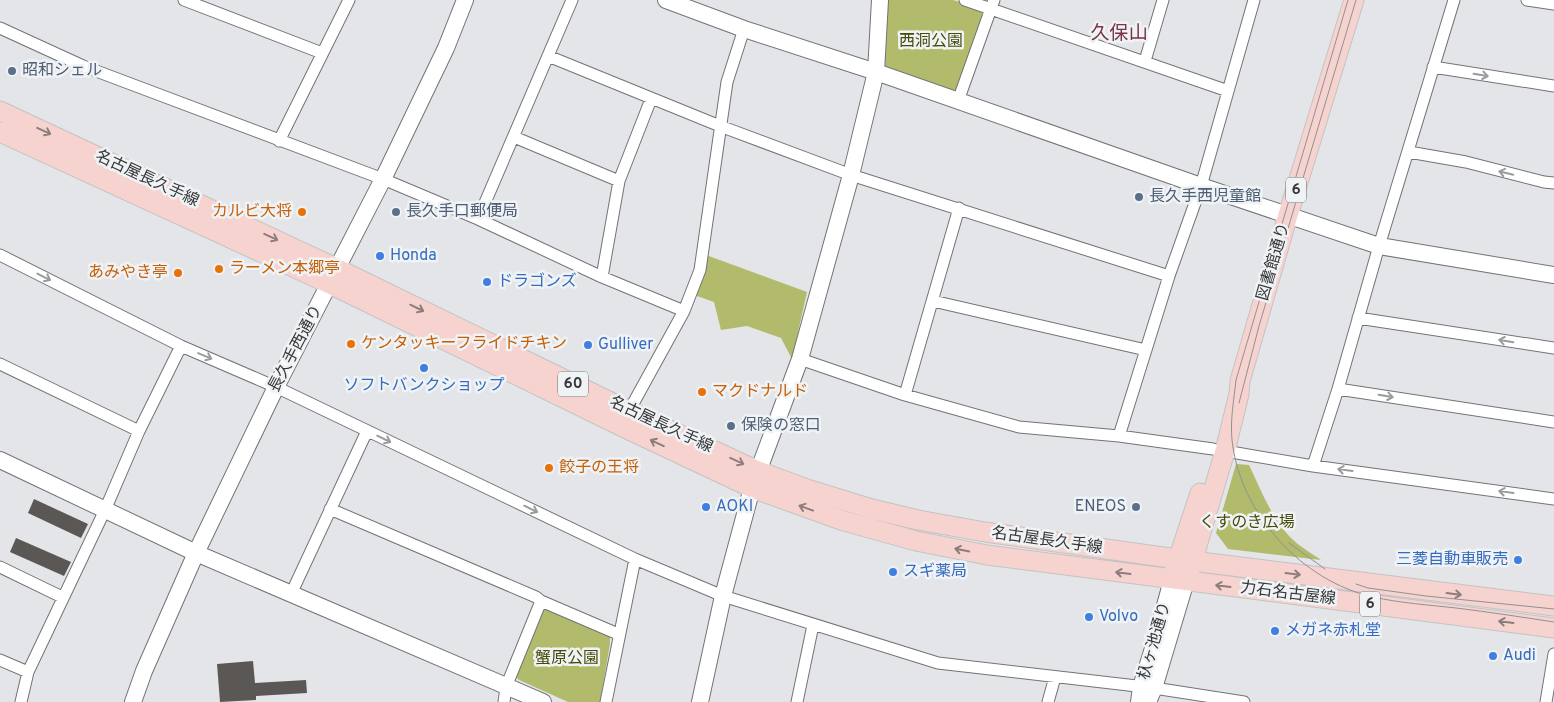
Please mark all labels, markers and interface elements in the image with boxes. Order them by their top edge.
district label: 久保山 [1090,22,1148,46]
park label: 西洞公園 [899,32,963,52]
place label: 昭和シェル [22,61,102,81]
marker: 昭和シェル [6,65,18,77]
one-way arrow [1473,70,1489,80]
one-way arrow [36,127,51,137]
street label: 名古屋長久手線 [92,146,202,212]
one-way arrow [1499,167,1515,177]
road number: 6 [1286,178,1306,202]
place label: 長久手西児童館 [1149,187,1261,207]
marker: 長久手西児童館 [1133,191,1145,203]
place label: カルビ大将 [212,202,292,222]
place label: 長久手口郵便局 [406,202,518,222]
marker: カルビ大将 [296,206,308,218]
marker: 長久手口郵便局 [390,206,402,218]
street label: 図書館通り [1253,221,1295,303]
one-way arrow [263,233,278,243]
place label: Honda [390,246,437,266]
marker: Honda [374,250,386,262]
place label: ラーメン本郷亭 [229,259,340,279]
place label: あみやき亭 [88,263,168,283]
marker: ラーメン本郷亭 [213,263,225,275]
marker: あみやき亭 [172,267,184,279]
one-way arrow [36,272,51,282]
place label: ドラゴンズ [497,272,577,292]
marker: ドラゴンズ [481,276,493,288]
street label: 長久手西通り [265,302,327,396]
one-way arrow [409,303,424,313]
place label: ケンタッキーフライドチキン [361,334,567,354]
place label: Gulliver [598,335,654,355]
one-way arrow [1498,336,1514,346]
marker: ケンタッキーフライドチキン [345,338,357,350]
marker: Gulliver [582,339,594,351]
one-way arrow [197,351,212,361]
marker: ソフトバンクショップ [418,362,430,374]
road number: 60 [558,372,588,396]
place label: ソフトバンクショップ [344,376,504,396]
place label: マクドナルド [712,382,808,402]
marker: マクドナルド [696,386,708,398]
street label: 名古屋長久手線 [606,392,716,458]
one-way arrow [1378,392,1394,402]
place label: 保険の窓口 [741,416,821,436]
marker: 保険の窓口 [725,420,737,432]
one-way arrow [377,434,392,444]
one-way arrow [650,438,665,447]
one-way arrow [729,457,744,467]
place label: 餃子の王将 [559,458,639,478]
marker: 餃子の王将 [543,462,555,474]
one-way arrow [1337,465,1353,475]
one-way arrow [1498,487,1514,497]
place label: AOKI [716,497,753,517]
place label: ENEOS [1075,497,1126,517]
marker: AOKI [700,501,712,513]
marker: ENEOS [1130,501,1142,513]
one-way arrow [799,503,814,512]
one-way arrow [523,505,538,515]
park label: くすのき広場 [1199,513,1295,533]
street label: 名古屋長久手線 [990,523,1104,559]
one-way arrow [955,545,971,555]
place label: 三菱自動車販売 [1396,550,1508,570]
marker: 三菱自動車販売 [1512,554,1524,566]
place label: スギ薬局 [903,562,967,582]
marker: スギ薬局 [887,566,899,578]
one-way arrow [1116,568,1132,578]
one-way arrow [1284,569,1300,579]
street label: 力石名古屋線 [1239,578,1337,610]
one-way arrow [1215,581,1231,591]
one-way arrow [1446,589,1462,599]
road number: 6 [1360,592,1380,616]
street label: 杁ヶ池通り [1134,600,1176,682]
place label: Volvo [1099,607,1138,627]
marker: Volvo [1083,611,1095,623]
one-way arrow [1498,617,1514,627]
place label: メガネ赤札堂 [1285,621,1381,641]
marker: メガネ赤札堂 [1269,625,1281,637]
place label: Audi [1503,646,1536,666]
park label: 蟹原公園 [535,649,599,669]
marker: Audi [1487,650,1499,662]

